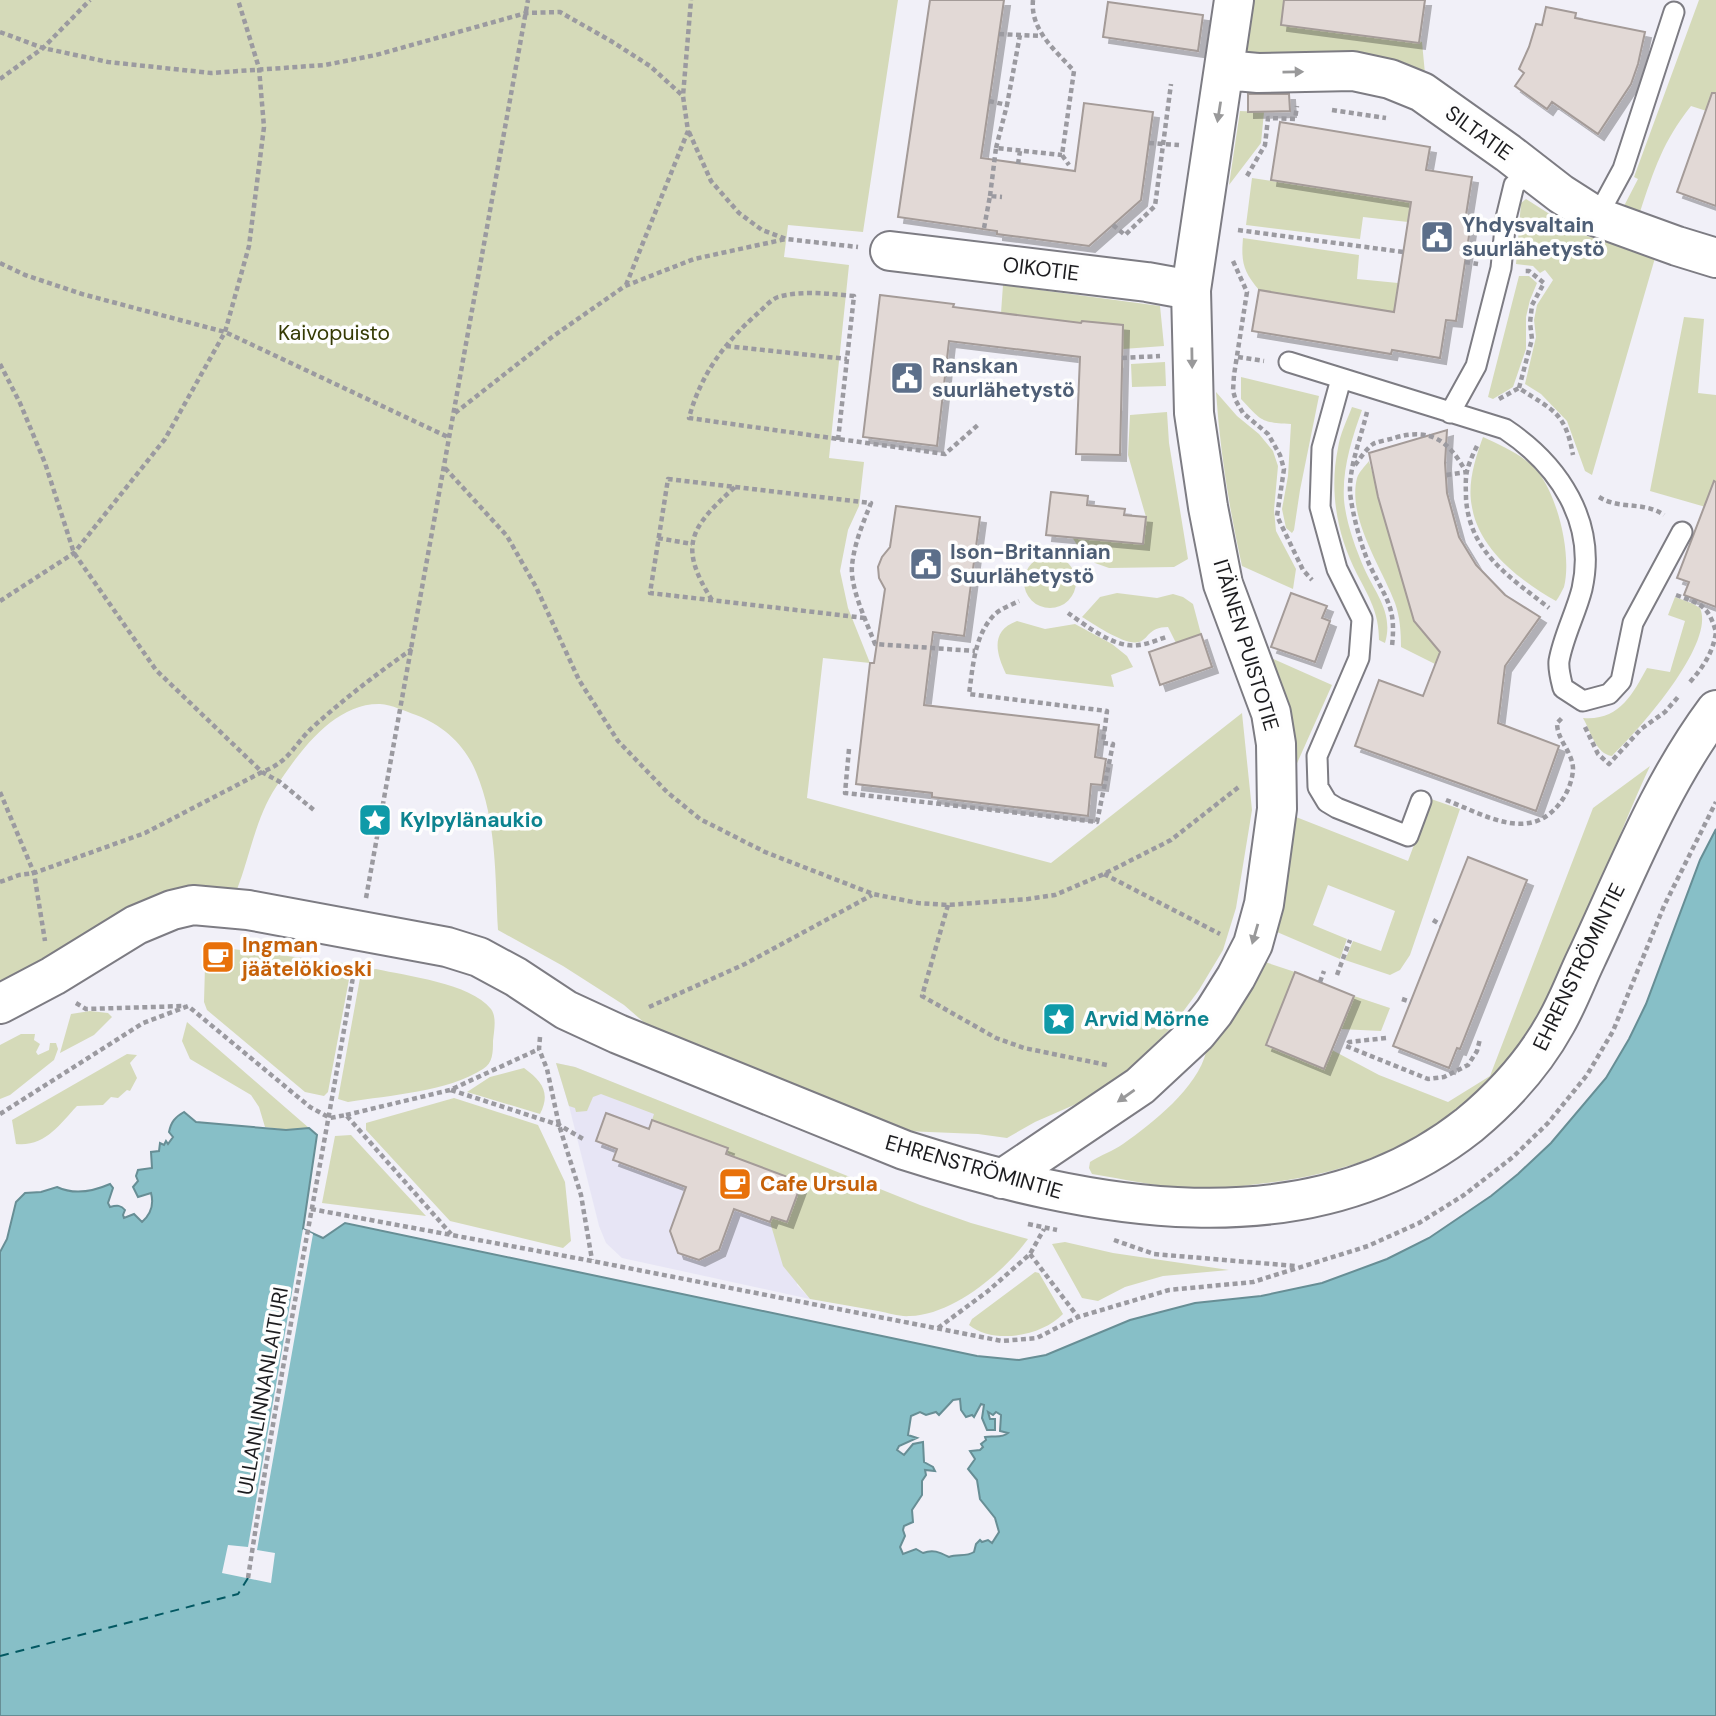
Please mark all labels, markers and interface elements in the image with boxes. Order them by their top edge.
one-way arrow [1283,66,1305,78]
street label: SILTATIE [1440,99,1518,167]
one-way arrow [1213,102,1224,124]
place label: Yhdysvaltain suurlähetystö [1462,211,1605,263]
public building icon: Yhdysvaltain suurlähetystö [1418,218,1456,256]
street label: OIKOTIE [1001,250,1081,288]
park label: Kaivopuisto [278,319,390,347]
one-way arrow [1187,347,1198,369]
place label: Ranskan suurlähetystö [932,352,1075,404]
public building icon: Ranskan suurlähetystö [888,359,926,397]
place label: Ison-Britannian Suurlähetystö [950,538,1111,590]
public building icon: Ison-Britannian Suurlähetystö [907,545,945,583]
street label: ITÄINEN PUISTOTIE [1207,556,1285,734]
place icon: Kylpylänaukio [356,801,394,839]
place label: Kylpylänaukio [400,806,543,834]
street label: EHRENSTRÖMINTIE [1526,879,1632,1055]
one-way arrow [1250,923,1260,944]
place label: Ingman jäätelökioski [241,931,372,983]
cafe icon: Ingman jäätelökioski [199,938,237,976]
place icon: Arvid Mörne [1040,1000,1078,1038]
place label: Arvid Mörne [1084,1005,1209,1033]
one-way arrow [1117,1089,1135,1103]
street label: EHRENSTRÖMINTIE [882,1128,1066,1206]
cafe icon: Cafe Ursula [716,1165,754,1203]
place label: Cafe Ursula [760,1170,878,1198]
street label: ULLANLINNANLAITURI [231,1285,295,1497]

